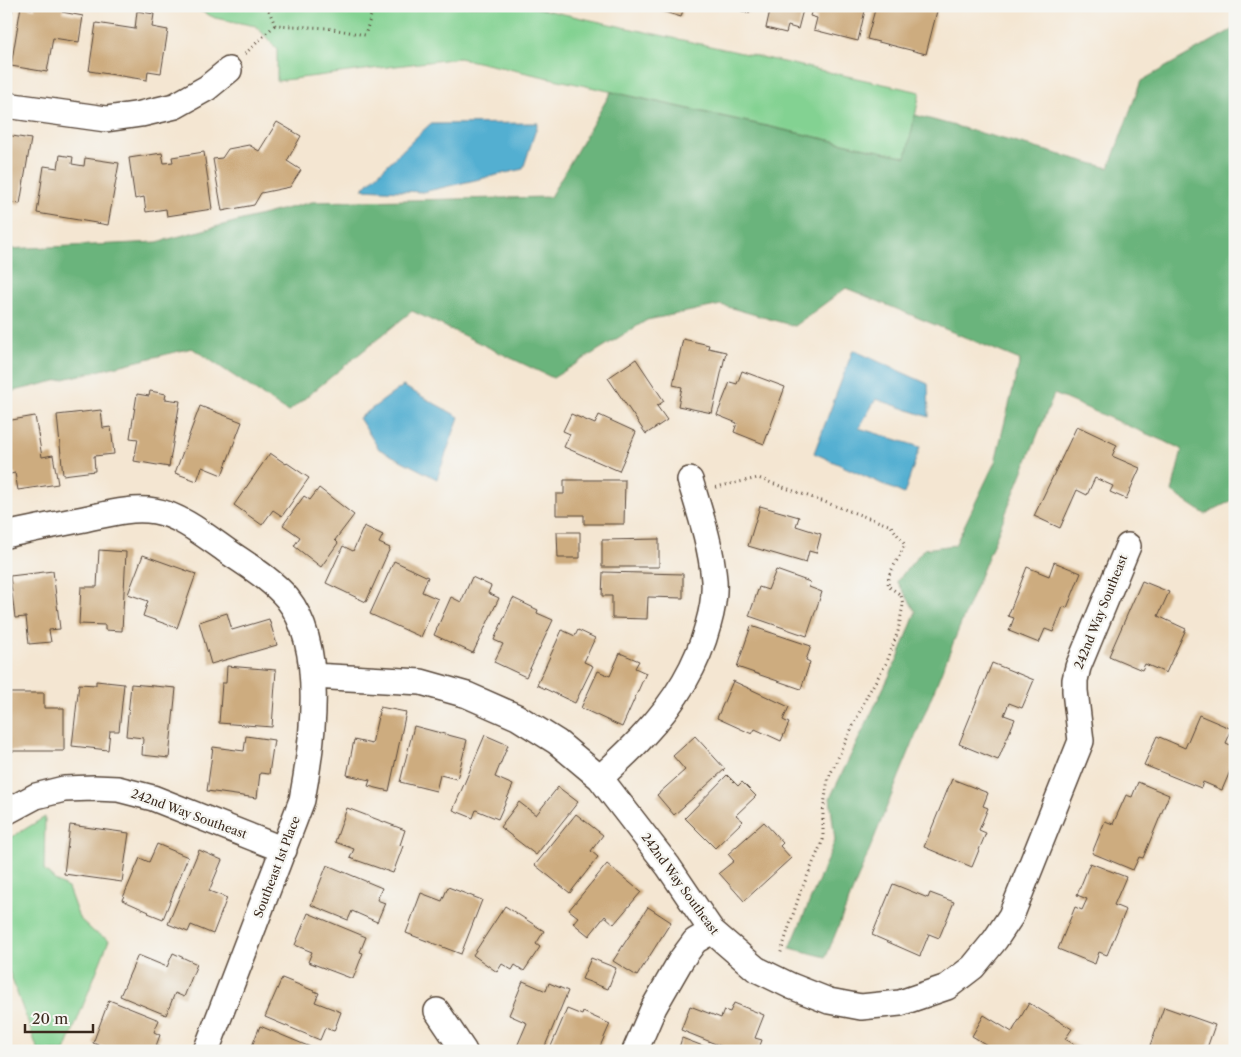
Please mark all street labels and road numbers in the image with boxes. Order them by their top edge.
street label: 242nd Way Southeast [1071,552,1131,671]
street label: 242nd Way Southeast [129,786,250,842]
street label: Southeast 1st Place [250,814,303,920]
street label: 242nd Way Southeast [638,830,723,938]

